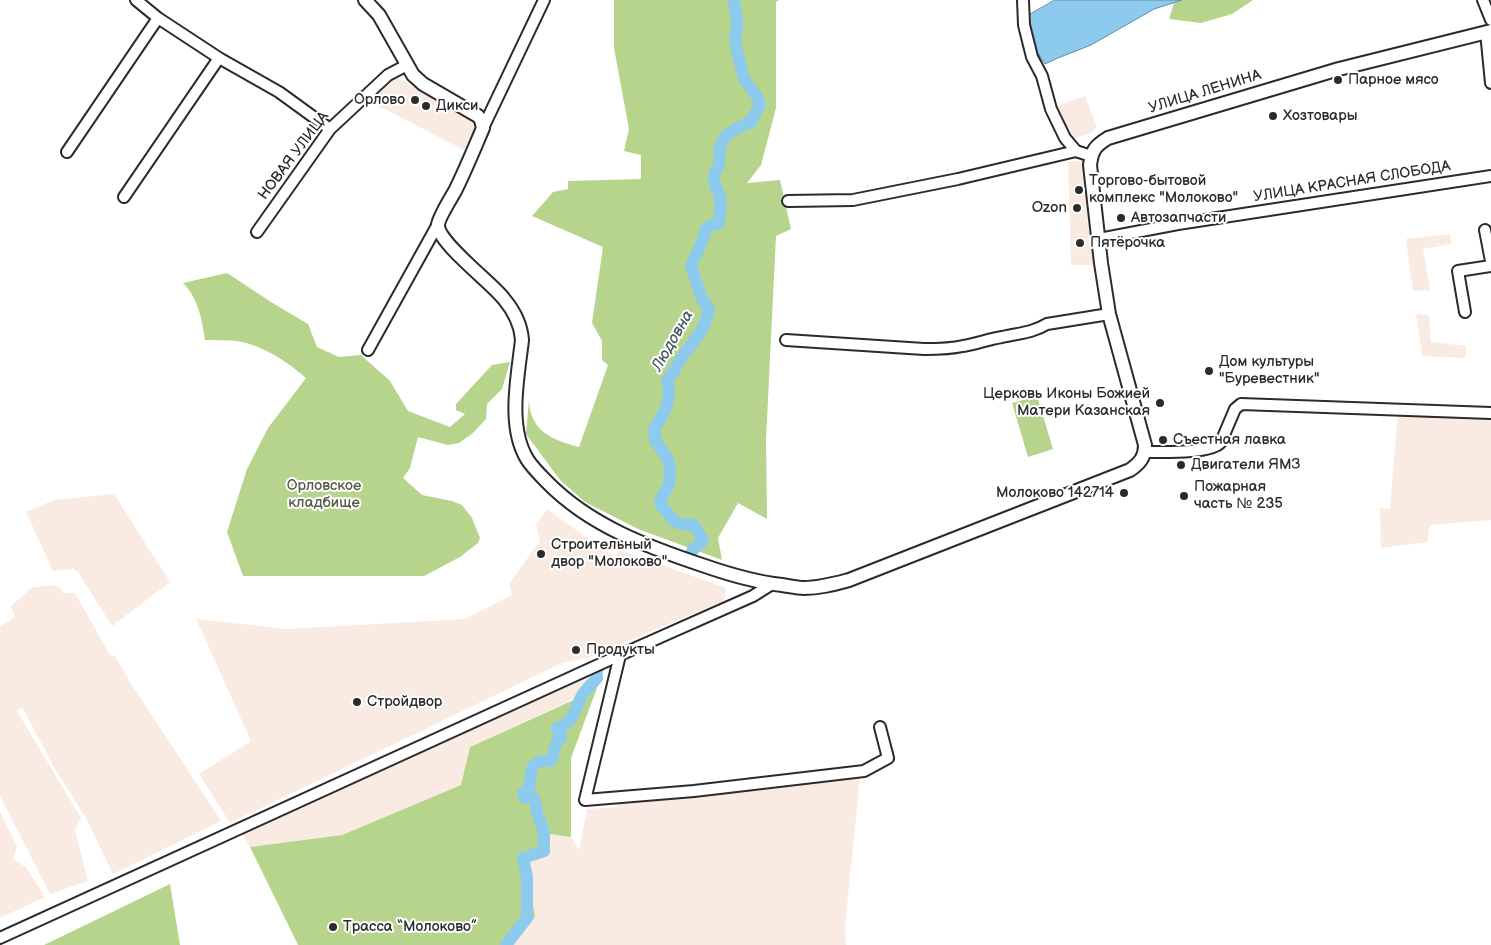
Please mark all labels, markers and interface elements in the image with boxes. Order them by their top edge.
street label: УЛИЦА ЛЕНИНА [1147,66,1263,118]
place label: Парное мясо [1348,71,1439,89]
marker: Парное мясо [1332,74,1344,86]
place label: Орлово [354,91,405,109]
marker: Орлово [409,94,421,106]
place label: Дикси [436,97,478,115]
marker: Дикси [420,100,432,112]
place label: Хозтовары [1283,107,1357,125]
street label: НОВАЯ УЛИЦА [255,108,333,204]
marker: Хозтовары [1267,110,1279,122]
street label: УЛИЦА КРАСНАЯ СЛОБОДА [1252,158,1452,206]
place label: Торгово-бытовой комплекс "Молоково" [1089,172,1238,207]
marker: Торгово-бытовой комплекс "Молоково" [1073,184,1085,196]
place label: Ozon [1032,199,1067,217]
marker: Ozon [1071,202,1083,214]
place label: Автозапчасти [1131,209,1226,227]
marker: Автозапчасти [1115,212,1127,224]
place label: Пятёрочка [1090,234,1165,252]
marker: Пятёрочка [1074,237,1086,249]
water label: Людовна [648,307,698,375]
place label: Дом культуры "Буревестник" [1219,353,1320,388]
marker: Дом культуры "Буревестник" [1203,365,1215,377]
place label: Церковь Иконы Божией Матери Казанская [983,385,1150,420]
marker: Церковь Иконы Божией Матери Казанская [1154,397,1166,409]
place label: Съестная лавка [1173,431,1286,449]
marker: Съестная лавка [1157,434,1169,446]
place label: Двигатели ЯМЗ [1191,456,1300,474]
marker: Двигатели ЯМЗ [1175,459,1187,471]
park label: Орловское кладбище [287,477,361,512]
place label: Пожарная часть № 235 [1194,478,1283,513]
place label: Молоково 142714 [996,484,1114,502]
marker: Молоково 142714 [1118,487,1130,499]
marker: Пожарная часть № 235 [1178,490,1190,502]
place label: Строительный двор "Молоково" [551,536,667,571]
marker: Строительный двор "Молоково" [535,548,547,560]
place label: Продукты [586,641,655,659]
marker: Продукты [570,644,582,656]
place label: Стройдвор [367,693,442,711]
marker: Стройдвор [351,696,363,708]
place label: Трасса “Молоково” [343,918,477,936]
marker: Трасса “Молоково” [327,921,339,933]

